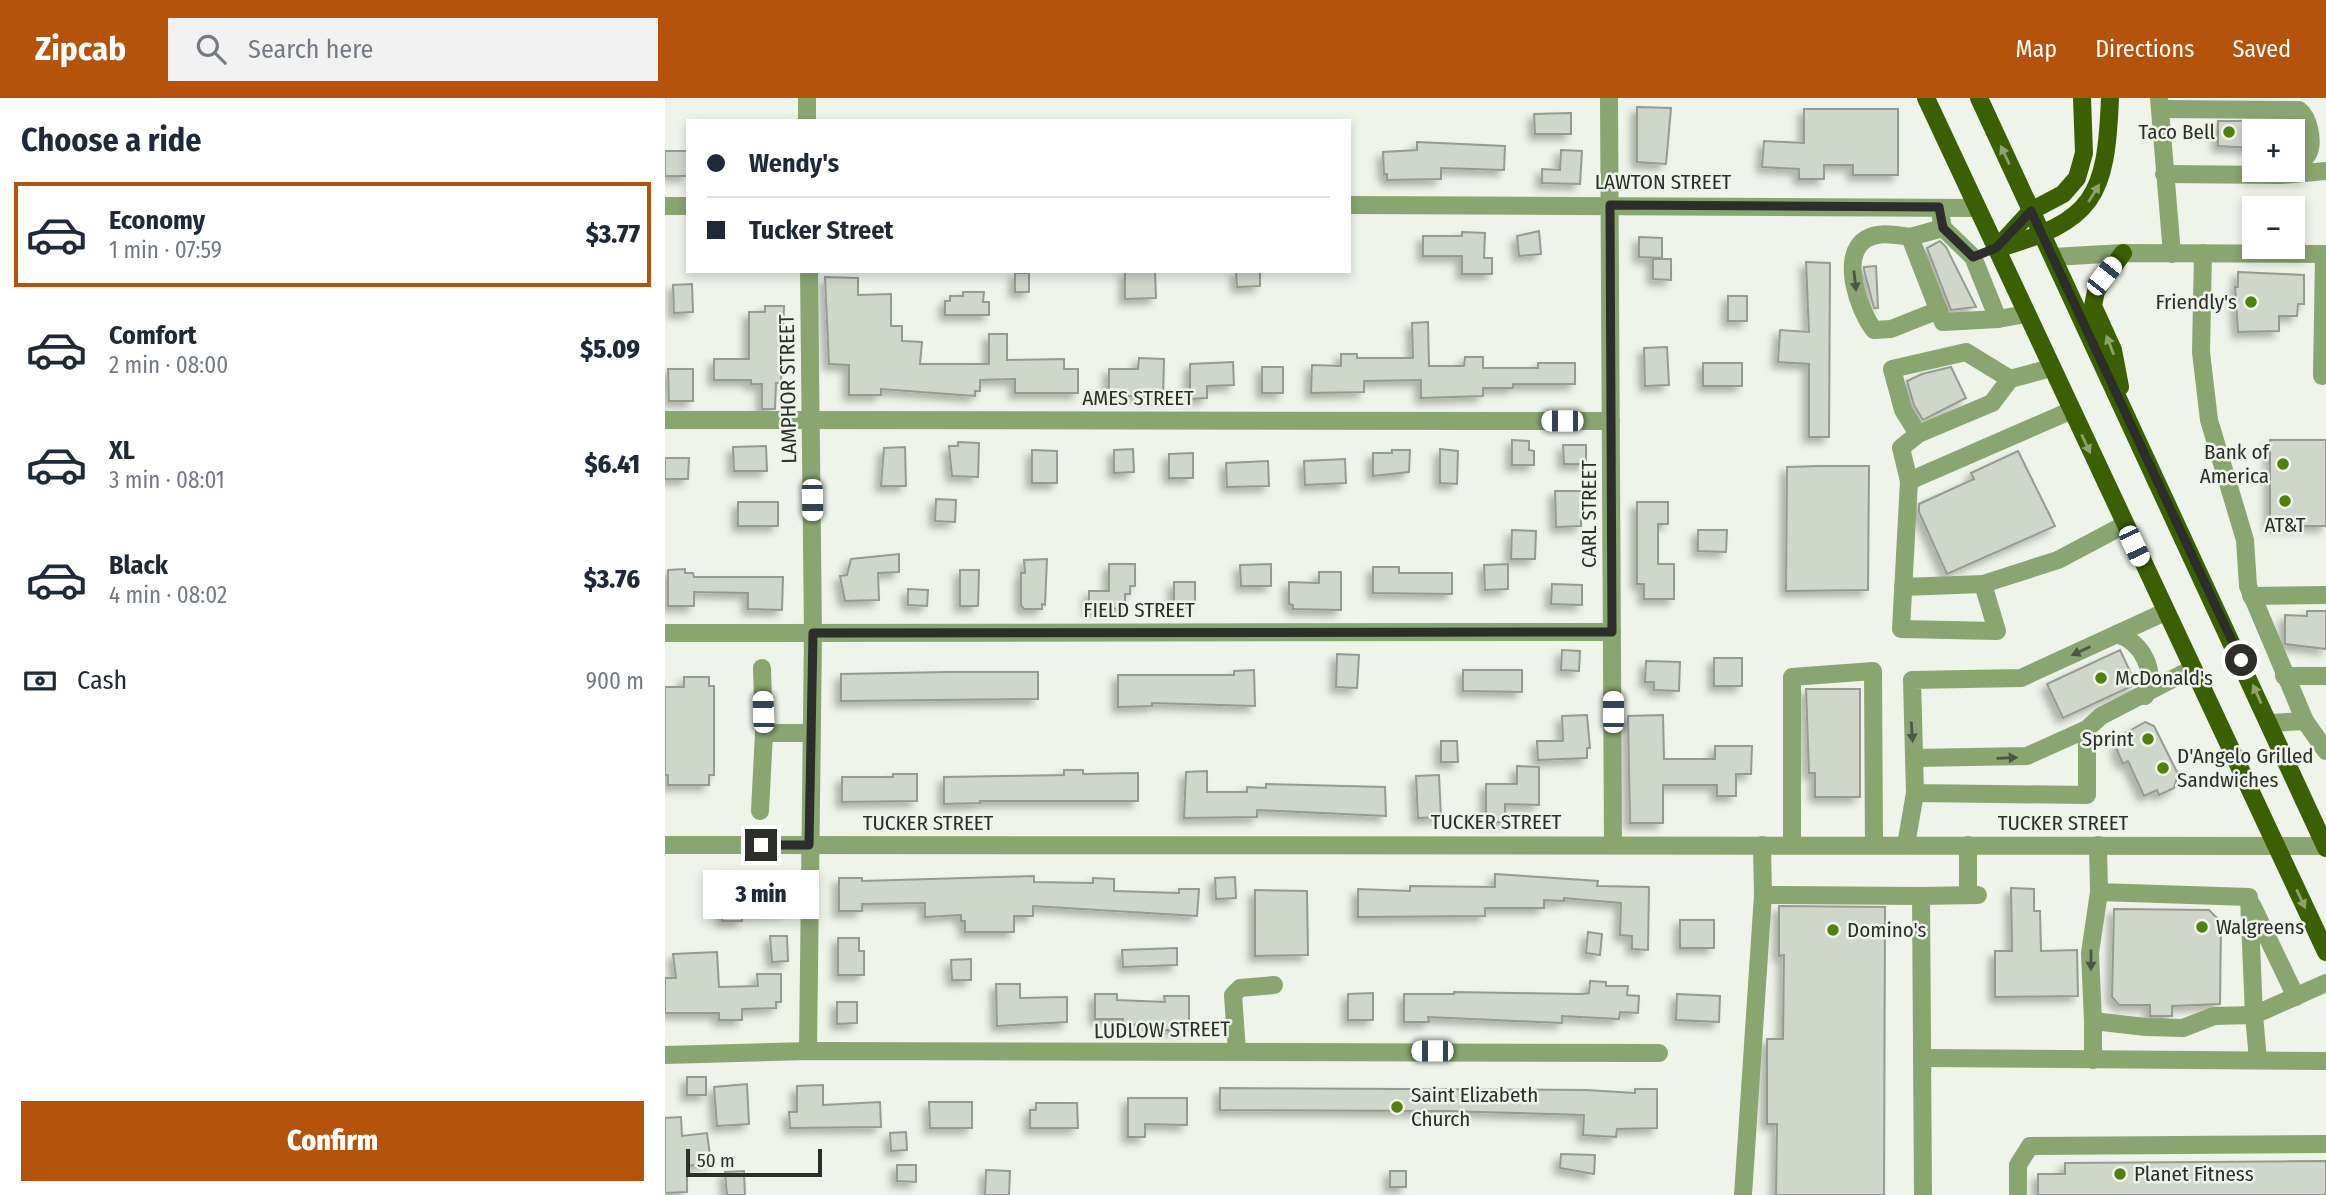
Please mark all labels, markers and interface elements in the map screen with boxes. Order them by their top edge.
search box [168,18,658,81]
text: Zipcab [35,29,126,69]
icon: search [192,30,230,68]
text: Search here [248,34,373,65]
text: Map [2016,35,2057,63]
text: Directions [2095,35,2194,63]
text: Saved [2232,35,2291,63]
place label: Taco Bell [2139,119,2215,145]
map controls [2242,119,2305,259]
button: + [2242,119,2305,182]
text: Choose a ride [21,121,202,159]
marker: Taco Bell [2221,124,2237,140]
one-way arrow [1999,144,2010,165]
text: Wendy's [749,148,839,179]
street label: LAWTON STREET [1595,169,1732,195]
one-way arrow [2087,183,2100,202]
button: − [2242,196,2305,259]
icon: car [25,203,88,266]
text: Economy [109,205,205,236]
text: Tucker Street [749,215,893,246]
text: $3.77 [586,219,640,250]
text: 1 min · 07:59 [109,236,222,264]
car [2083,253,2126,299]
one-way arrow [1850,270,1861,292]
place label: Friendly's [2156,289,2237,315]
marker: Friendly's [2243,294,2259,310]
street label: LAMPHOR STREET [774,314,802,464]
icon: car [25,318,88,381]
text: Comfort [109,320,197,351]
text: $5.09 [580,334,640,365]
one-way arrow [2105,334,2116,355]
text: 2 min · 08:00 [109,351,228,379]
street label: AMES STREET [1082,385,1194,411]
car [1542,411,1584,432]
icon: car [25,433,88,496]
one-way arrow [2081,434,2092,454]
text: XL [109,435,135,466]
place label: Bank of America [2200,439,2271,489]
text: $6.41 [584,449,640,480]
marker: Bank of America [2275,456,2291,472]
street label: CARL STREET [1576,460,1602,568]
text: 3 min · 08:01 [109,466,225,494]
car [802,479,823,521]
marker: AT&T [2277,493,2293,509]
place label: AT&T [2265,512,2306,538]
car [2116,523,2153,569]
icon: car [25,548,88,611]
text: Black [109,550,168,581]
text: $3.76 [584,564,640,595]
text: 4 min · 08:02 [109,581,227,609]
street label: FIELD STREET [1083,597,1195,623]
route start [2225,644,2257,676]
one-way arrow [2071,645,2091,657]
icon: cash [21,662,59,700]
text: Cash [77,665,127,696]
place label: McDonald's [2115,665,2213,691]
text: 900 m [586,667,644,695]
marker: McDonald's [2093,670,2109,686]
one-way arrow [2251,684,2263,704]
car [752,691,775,733]
car [1603,691,1624,733]
one-way arrow [1907,721,1918,743]
place label: Sprint [2082,726,2134,752]
marker: Sprint [2140,731,2156,747]
place label: D'Angelo Grilled Sandwiches [2177,743,2314,793]
one-way arrow [1997,752,2019,763]
marker: D'Angelo Grilled Sandwiches [2155,760,2171,776]
street label: TUCKER STREET [1431,809,1562,835]
street label: TUCKER STREET [863,810,994,836]
street label: TUCKER STREET [1998,810,2129,836]
route end [745,829,777,861]
callout: 3 min [703,870,819,918]
text: 3 min [735,880,787,908]
one-way arrow [2295,889,2306,909]
place label: Walgreens [2216,914,2304,940]
place label: Domino's [1847,917,1927,943]
marker: Walgreens [2194,919,2210,935]
marker: Domino's [1825,922,1841,938]
one-way arrow [2085,949,2097,971]
street label: LUDLOW STREET [1094,1016,1231,1044]
car [1412,1041,1454,1062]
place label: Saint Elizabeth Church [1411,1082,1538,1132]
marker: Saint Elizabeth Church [1389,1099,1405,1115]
button: Confirm [21,1101,644,1181]
scale bar [686,1146,823,1178]
text: 50 m [697,1149,735,1172]
place label: Planet Fitness [2134,1161,2254,1187]
marker: Planet Fitness [2112,1166,2128,1182]

